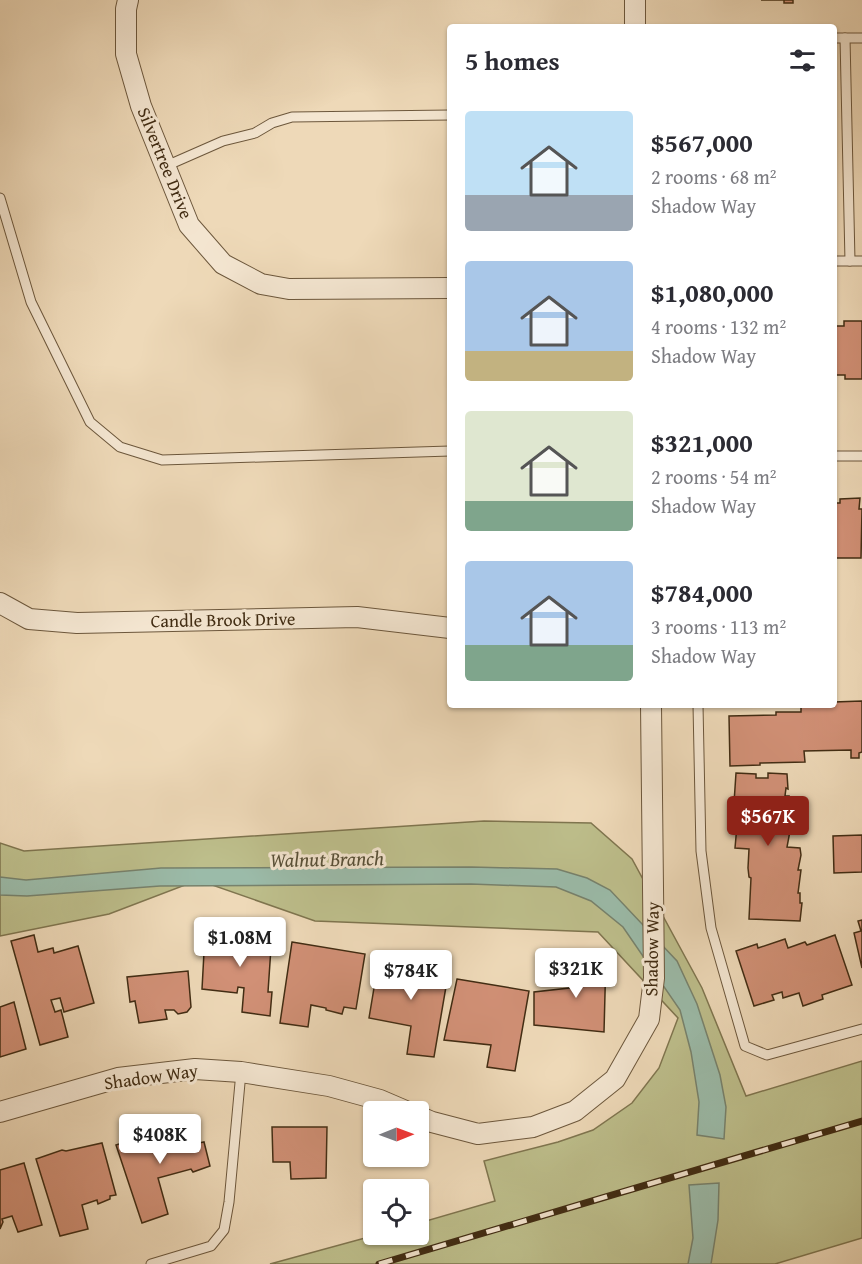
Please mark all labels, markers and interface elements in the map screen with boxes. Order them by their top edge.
text: 5 homes [465,41,560,80]
icon: filters [786,44,819,77]
street label: Silvertree Drive [131,103,200,223]
text: $567,000 [651,123,753,162]
icon: home [513,135,585,207]
text: 2 rooms · 68 m² [651,162,777,191]
text: Shadow Way [651,191,756,220]
text: $1,080,000 [651,273,773,312]
icon: home [513,285,585,357]
text: 4 rooms · 132 m² [651,312,786,341]
text: Shadow Way [651,341,756,370]
text: $321,000 [651,423,753,462]
icon: home [513,435,585,507]
text: 2 rooms · 54 m² [651,462,777,491]
text: Shadow Way [651,491,756,520]
text: $784,000 [651,573,753,612]
icon: home [513,585,585,657]
street label: Candle Brook Drive [150,605,296,634]
text: 3 rooms · 113 m² [651,612,786,641]
text: Shadow Way [651,641,756,670]
pin: $567K [726,796,810,847]
text: $567K [741,801,795,830]
water label: Walnut Branch [270,843,384,874]
street label: Shadow Way [637,901,666,997]
pin: $1.08M [191,917,289,968]
text: $1.08M [208,922,272,951]
pin: $321K [534,948,618,999]
pin: $784K [369,950,453,1001]
text: $321K [549,953,603,982]
text: $784K [384,955,438,984]
street label: Shadow Way [102,1057,200,1096]
north arrow [363,1101,429,1167]
map controls [363,1101,429,1245]
pin: $408K [118,1114,202,1165]
text: $408K [133,1119,187,1148]
button: locate [363,1179,429,1245]

